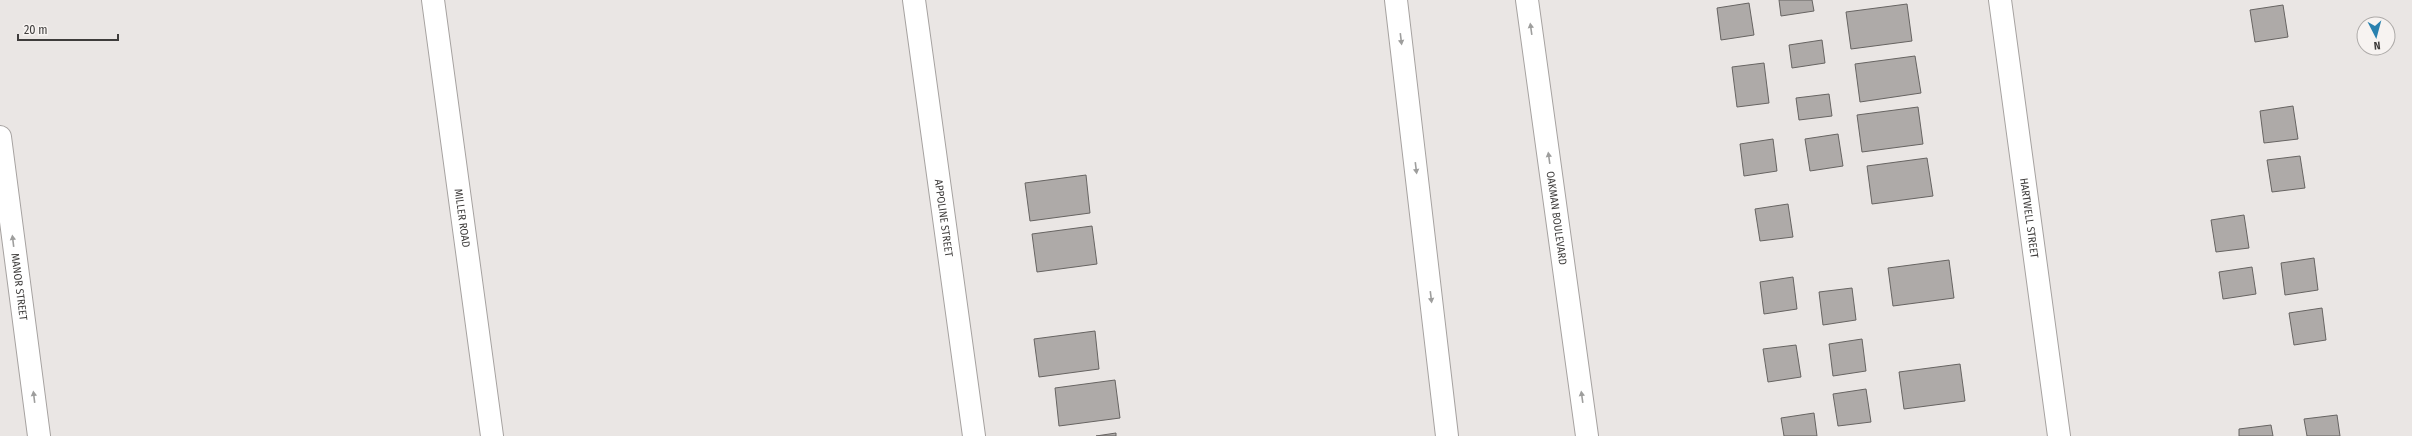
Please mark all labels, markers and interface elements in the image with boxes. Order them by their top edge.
scale bar [18,16,118,42]
north arrow [2356,16,2396,56]
text: 20 m [24,23,48,37]
one-way arrow [1528,23,1534,35]
one-way arrow [1398,33,1404,45]
text: N [2373,39,2381,52]
one-way arrow [1546,152,1552,164]
one-way arrow [1413,162,1419,174]
street label: OAKMAN BOULEVARD [1544,170,1570,266]
street label: HARTWELL STREET [2018,177,2041,260]
street label: APPOLINE STREET [932,178,956,258]
street label: MILLER ROAD [452,188,473,248]
one-way arrow [10,235,16,247]
street label: MANOR STREET [9,252,30,322]
one-way arrow [1428,291,1434,303]
one-way arrow [30,391,37,403]
one-way arrow [1579,391,1585,403]

